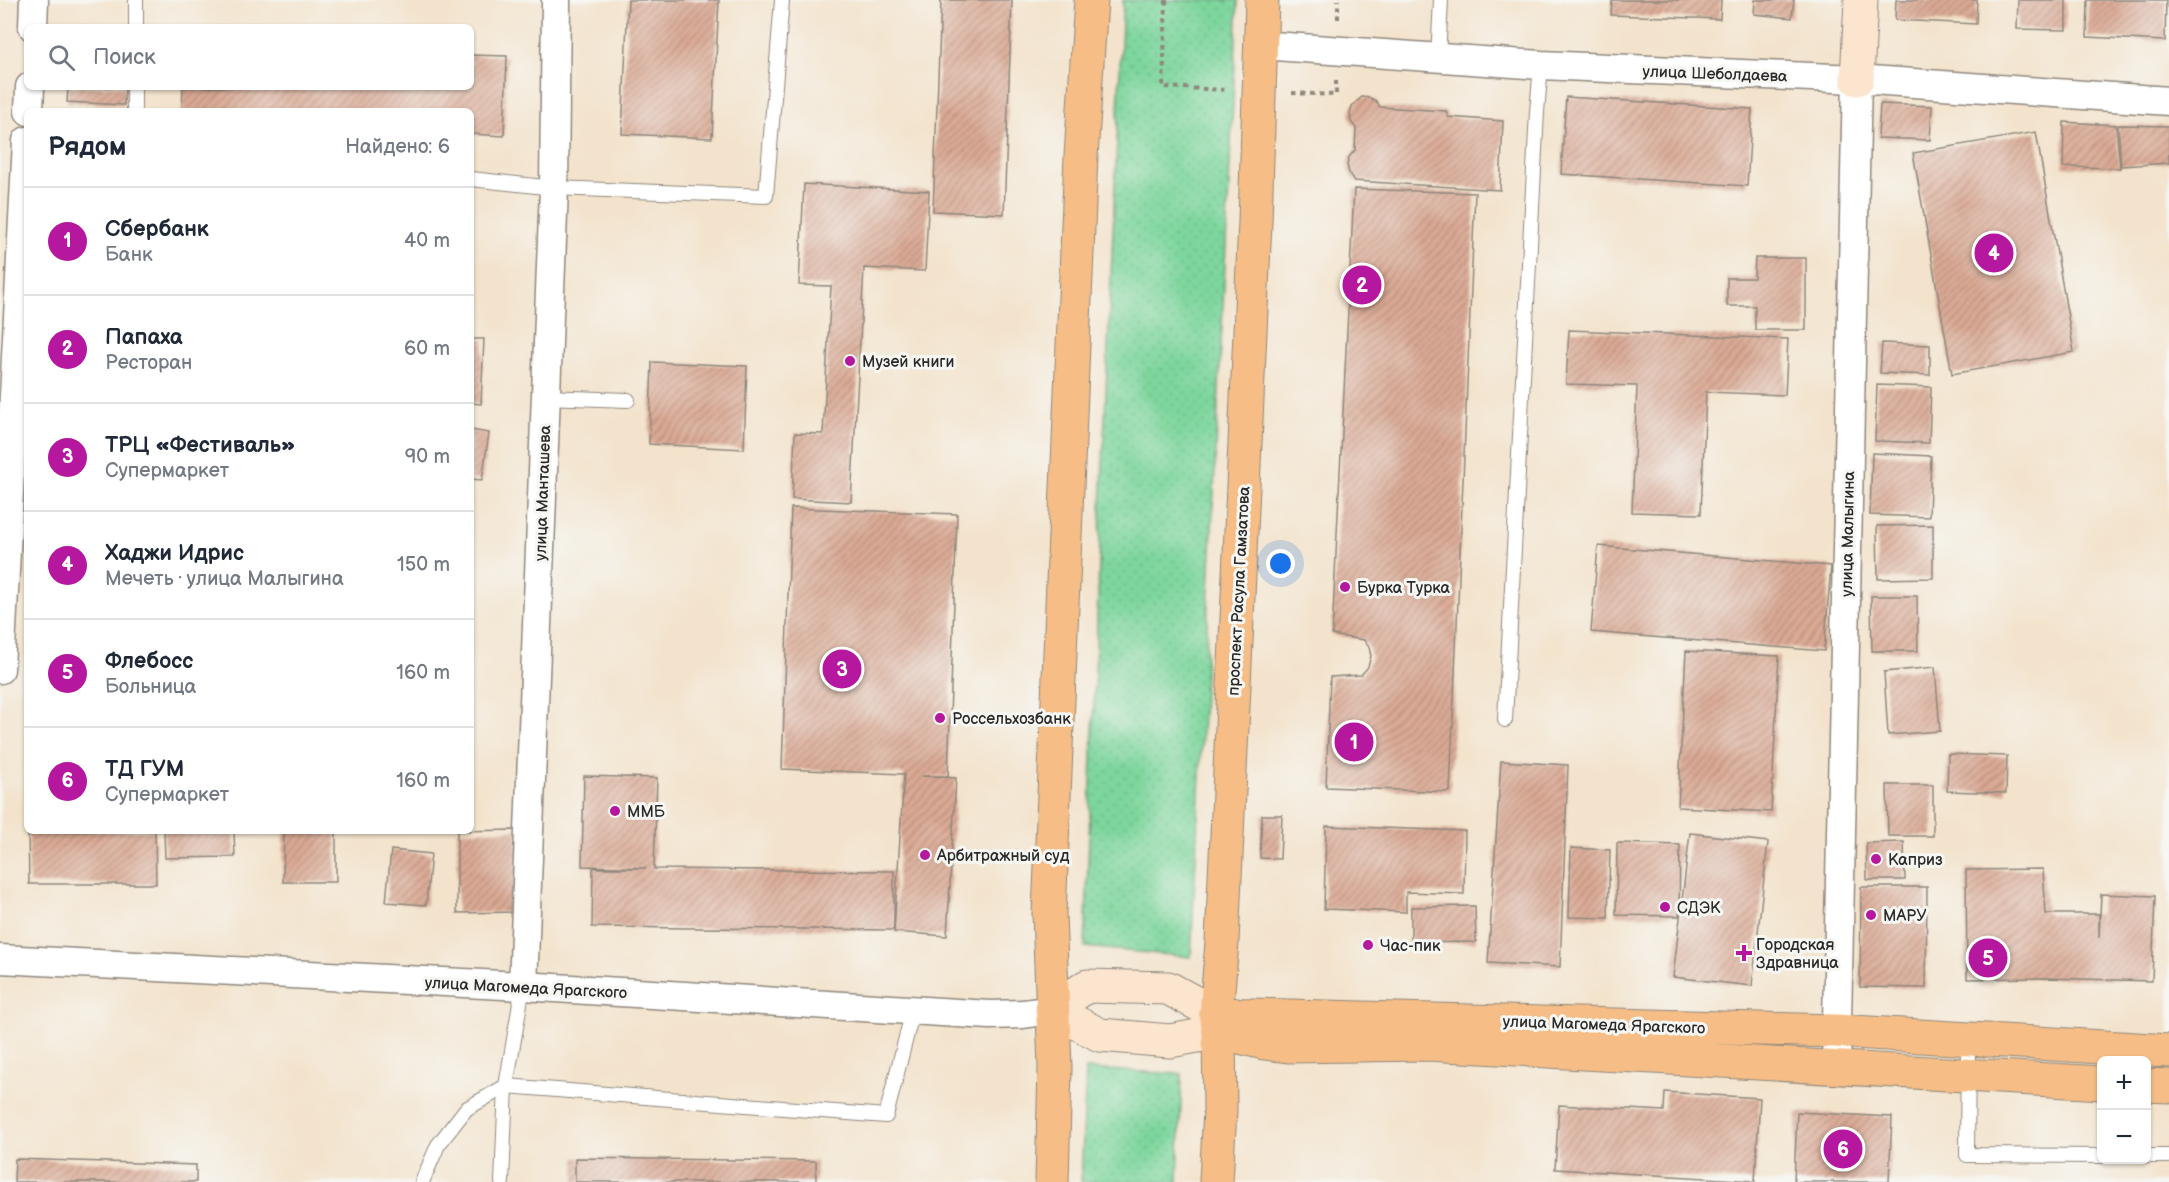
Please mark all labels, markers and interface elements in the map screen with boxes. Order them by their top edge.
search box [24,24,474,90]
icon: search [45,41,78,74]
text: Поиск [93,44,156,71]
street label: улица Шеболдаева [1642,62,1788,87]
text: Рядом [48,132,126,163]
text: Найдено: 6 [345,135,450,159]
text: Сбербанк [105,216,209,243]
text: 1 [63,229,72,253]
text: 40 m [404,229,450,253]
pin: 4 [1974,230,2014,276]
text: Банк [105,243,153,267]
pin: 2 [1342,262,1382,308]
text: Папаха [105,324,183,351]
text: 2 [62,337,73,361]
text: 60 m [404,337,450,361]
text: Ресторан [105,351,192,375]
place label: Музей книги [862,353,955,372]
marker: Музей книги [843,354,857,368]
street label: улица Манташева [532,424,555,561]
text: ТРЦ «Фестиваль» [105,432,295,459]
text: 3 [62,445,73,469]
text: 90 m [405,445,450,469]
text: Супермаркет [105,459,229,483]
street label: улица Малыгина [1838,470,1859,597]
street label: проспект Расула Гамзатова [1225,485,1255,696]
text: Хаджи Идрис [105,540,244,567]
your location [1266,549,1295,578]
text: 4 [62,553,73,577]
text: 150 m [397,553,450,577]
text: Мечеть · улица Малыгина [105,567,344,591]
place label: Бурка Турка [1357,579,1450,598]
marker: Бурка Турка [1338,580,1352,594]
pin: 3 [822,646,862,692]
text: Флебосс [105,648,193,675]
text: 5 [62,661,73,685]
text: 160 m [396,661,450,685]
text: Больница [105,675,196,699]
place label: Россельхозбанк [952,710,1071,729]
marker: Россельхозбанк [933,711,947,725]
pin: 1 [1334,720,1374,764]
text: ТД ГУМ [105,756,184,783]
text: 6 [61,769,74,793]
text: 160 m [396,769,450,793]
text: Супермаркет [105,783,229,807]
place label: ММБ [627,803,666,822]
marker: ММБ [608,804,622,818]
place label: Арбитражный суд [936,847,1070,866]
marker: Арбитражный суд [918,848,932,862]
place label: Каприз [1888,851,1943,870]
marker: Каприз [1869,852,1883,866]
place label: СДЭК [1677,899,1721,918]
marker: СДЭК [1658,900,1672,914]
place label: МАРУ [1883,907,1927,926]
marker: МАРУ [1864,908,1878,922]
place label: Городская Здравница [1756,936,1839,973]
pin: 5 [1968,936,2008,980]
place label: Час-пик [1380,937,1441,956]
marker: Час-пик [1361,938,1375,952]
marker: Городская Здравница [1737,946,1751,960]
street label: улица Магомеда Ярагского [424,974,628,1003]
street label: улица Магомеда Ярагского [1502,1012,1706,1039]
map controls [2097,1056,2151,1164]
button: + [2097,1056,2151,1110]
button: − [2097,1110,2151,1164]
pin: 6 [1824,1126,1862,1172]

